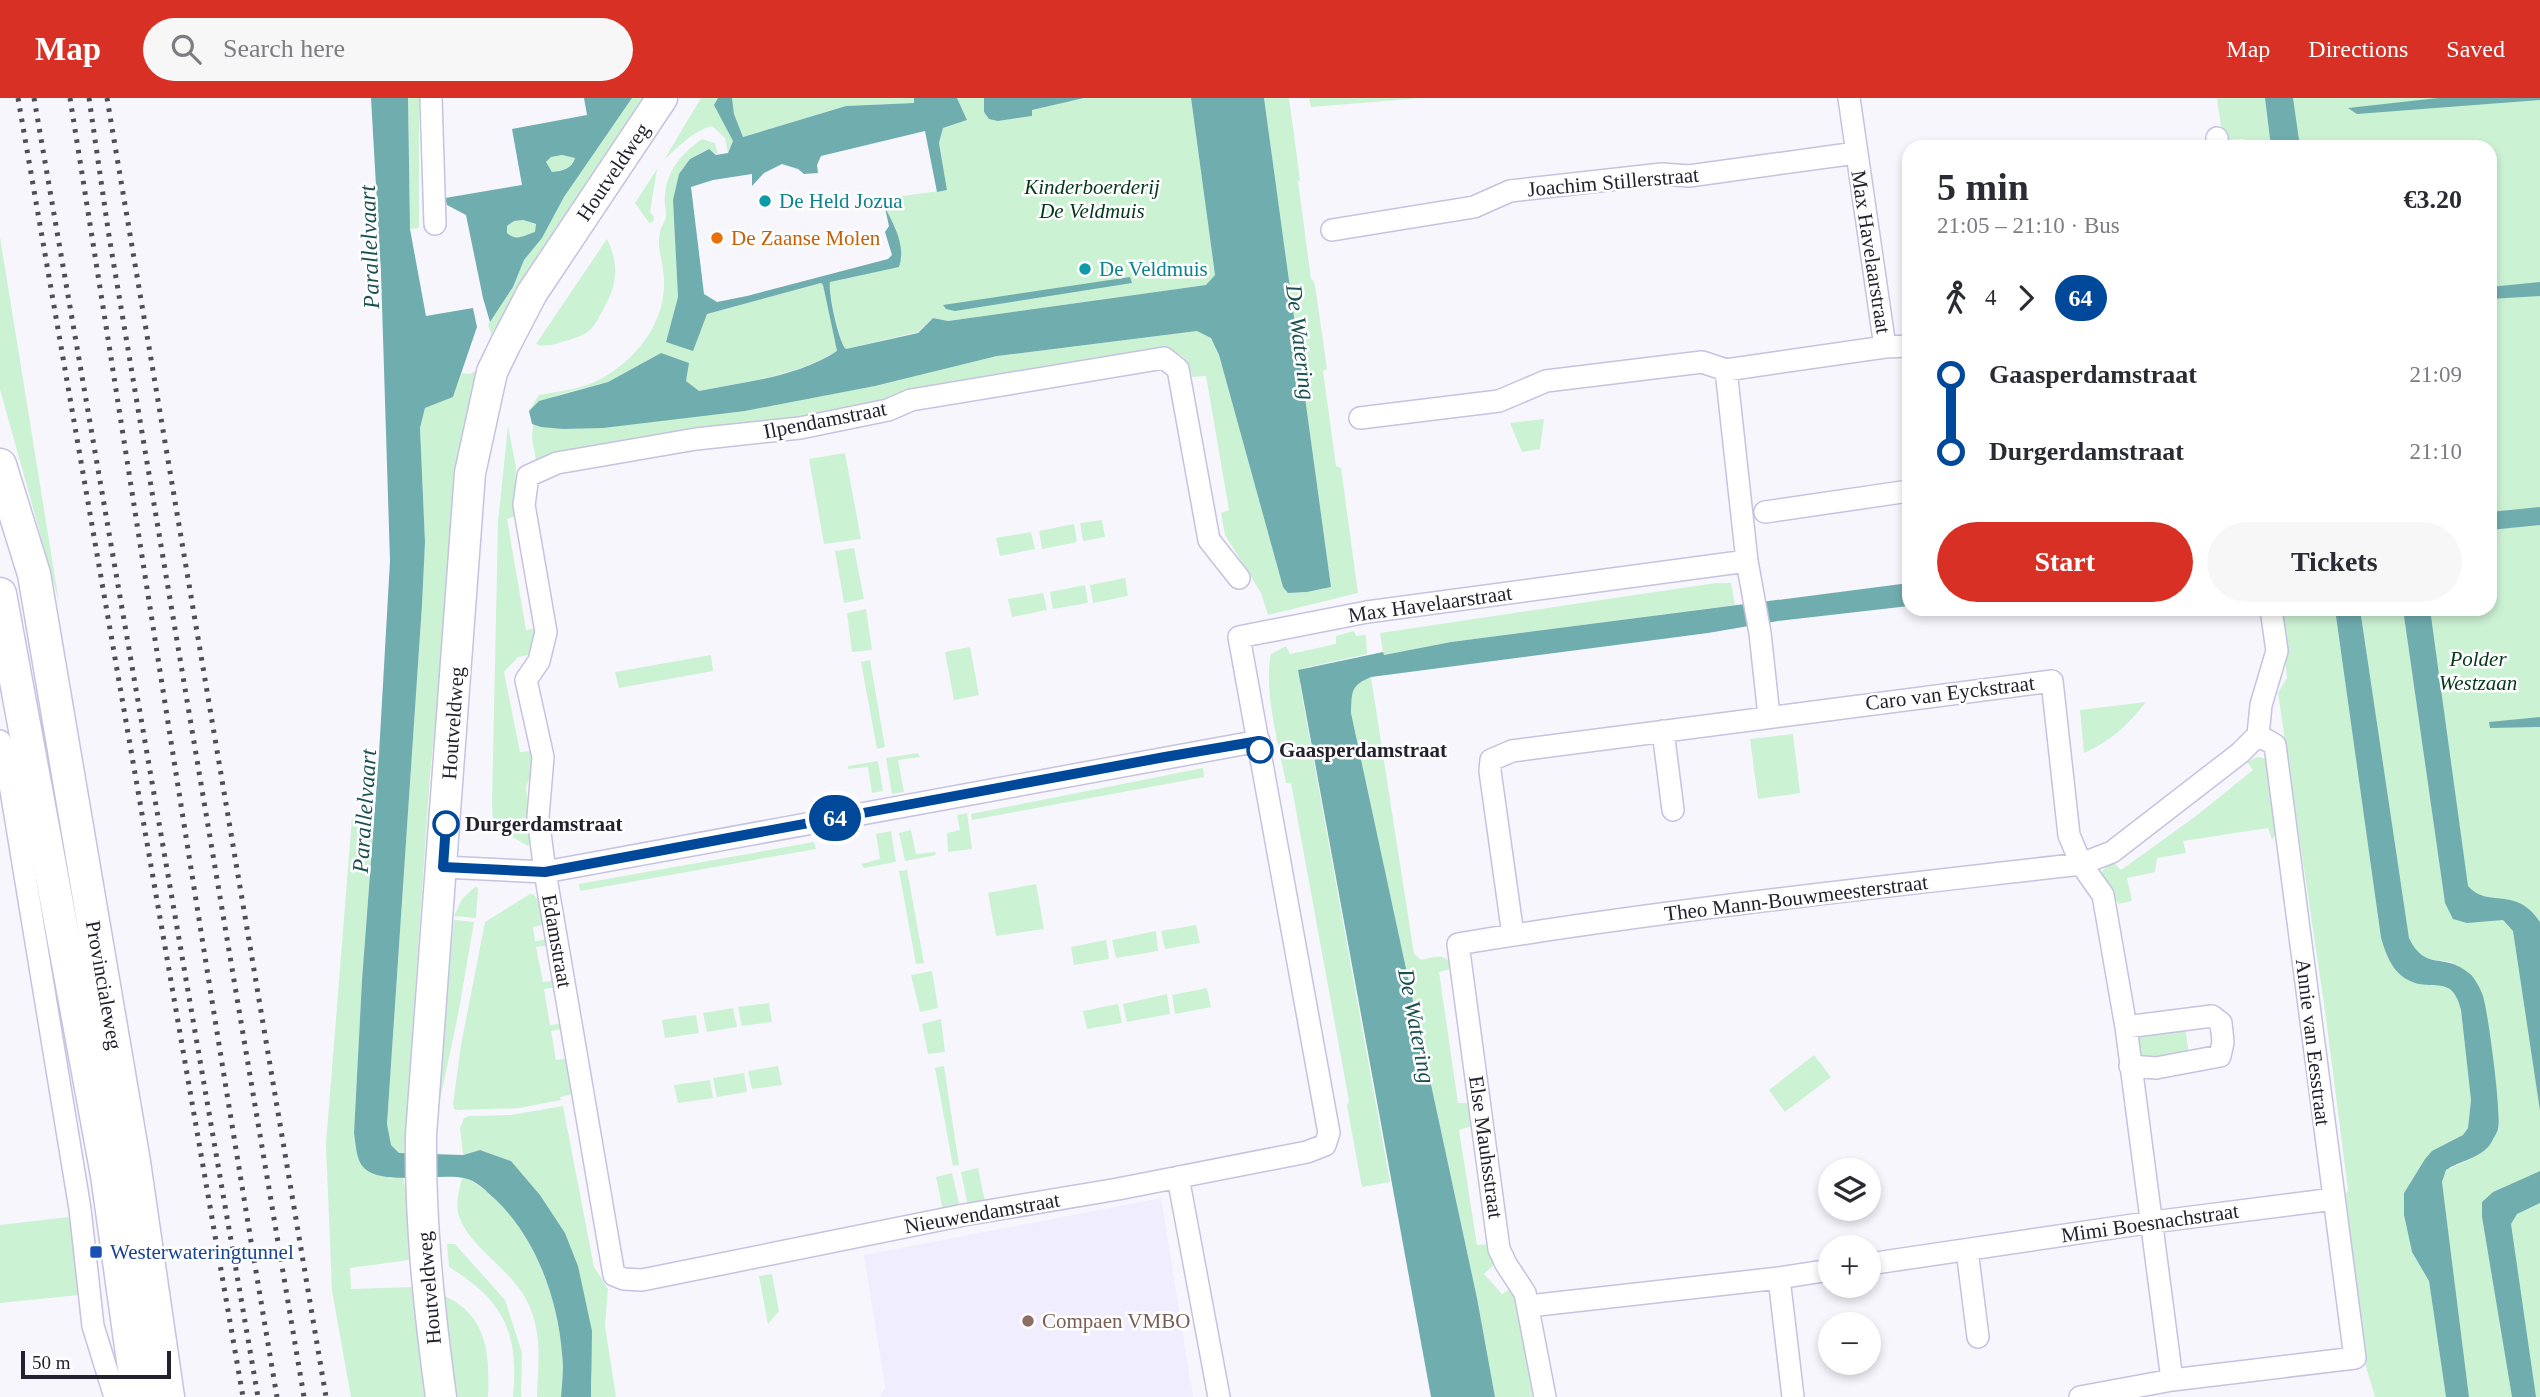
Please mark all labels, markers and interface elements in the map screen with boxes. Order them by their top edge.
search box [143,18,633,81]
icon: search [167,30,205,68]
text: Map [35,31,101,67]
text: Search here [223,34,345,63]
text: Map [2226,36,2270,62]
text: Directions [2308,36,2408,62]
text: Saved [2446,36,2505,62]
street label: Houtveldweg [571,118,655,226]
street label: Joachim Stillerstraat [1526,163,1700,201]
text: 5 min [1937,166,2029,208]
street label: Max Havelaarstraat [1846,169,1896,336]
park label: Kinderboerderij De Veldmuis [1023,175,1160,223]
water label: Parallelvaart [355,184,384,310]
text: €3.20 [2404,185,2462,214]
place label: De Held Jozua [779,189,903,213]
marker: De Held Jozua [757,193,773,209]
text: 21:05 – 21:10 · Bus [1937,213,2120,238]
place label: De Zaanse Molen [731,226,881,250]
marker: De Zaanse Molen [709,230,725,246]
place label: De Veldmuis [1099,257,1208,281]
marker: De Veldmuis [1077,261,1093,277]
icon: walk [1937,279,1975,317]
icon: forward [2007,279,2045,317]
water label: De Watering [1281,282,1320,401]
text: 4 [1985,285,1997,310]
text: 64 [2069,285,2093,311]
text: Gaasperdamstraat [1989,360,2197,389]
text: 21:09 [2410,362,2462,387]
street label: Ilpendamstraat [761,396,889,444]
text: Durgerdamstraat [1989,437,2184,466]
text: 21:10 [2410,439,2462,464]
button: Start [1937,522,2193,602]
button: Tickets [2207,522,2462,602]
street label: Max Havelaarstraat [1347,581,1514,627]
park label: Polder Westzaan [2439,647,2517,695]
street label: Houtveldweg [437,665,469,780]
street label: Caro van Eyckstraat [1864,671,2036,715]
marker: Gaasperdamstraat [1247,737,1273,763]
place label: Gaasperdamstraat [1279,738,1447,762]
water label: Parallelvaart [348,748,381,875]
line badge: 64 [804,795,866,841]
text: 64 [823,805,847,831]
marker: Durgerdamstraat [433,811,459,837]
place label: Durgerdamstraat [465,812,622,836]
street label: Theo Mann-Bouwmeesterstraat [1663,870,1929,926]
street label: Edamstraat [537,892,577,990]
street label: Provincialeweg [81,919,127,1052]
street label: Annie van Eesstraat [2291,957,2335,1127]
water label: De Watering [1393,966,1440,1085]
street label: Else Mauhsstraat [1464,1074,1508,1220]
map controls [1818,1158,1881,1375]
button: layers [1818,1158,1881,1221]
street label: Nieuwendamstraat [902,1187,1062,1238]
street label: Mimi Boesnachstraat [2060,1199,2240,1247]
street label: Houtveldweg [412,1230,446,1345]
button: + [1818,1235,1881,1298]
place label: Westerwateringtunnel [110,1240,294,1264]
marker: Westerwateringtunnel [88,1244,104,1260]
place label: Compaen VMBO [1042,1309,1190,1333]
button: − [1818,1312,1881,1375]
marker: Compaen VMBO [1020,1313,1036,1329]
scale bar [21,1348,172,1380]
text: 50 m [32,1352,71,1373]

